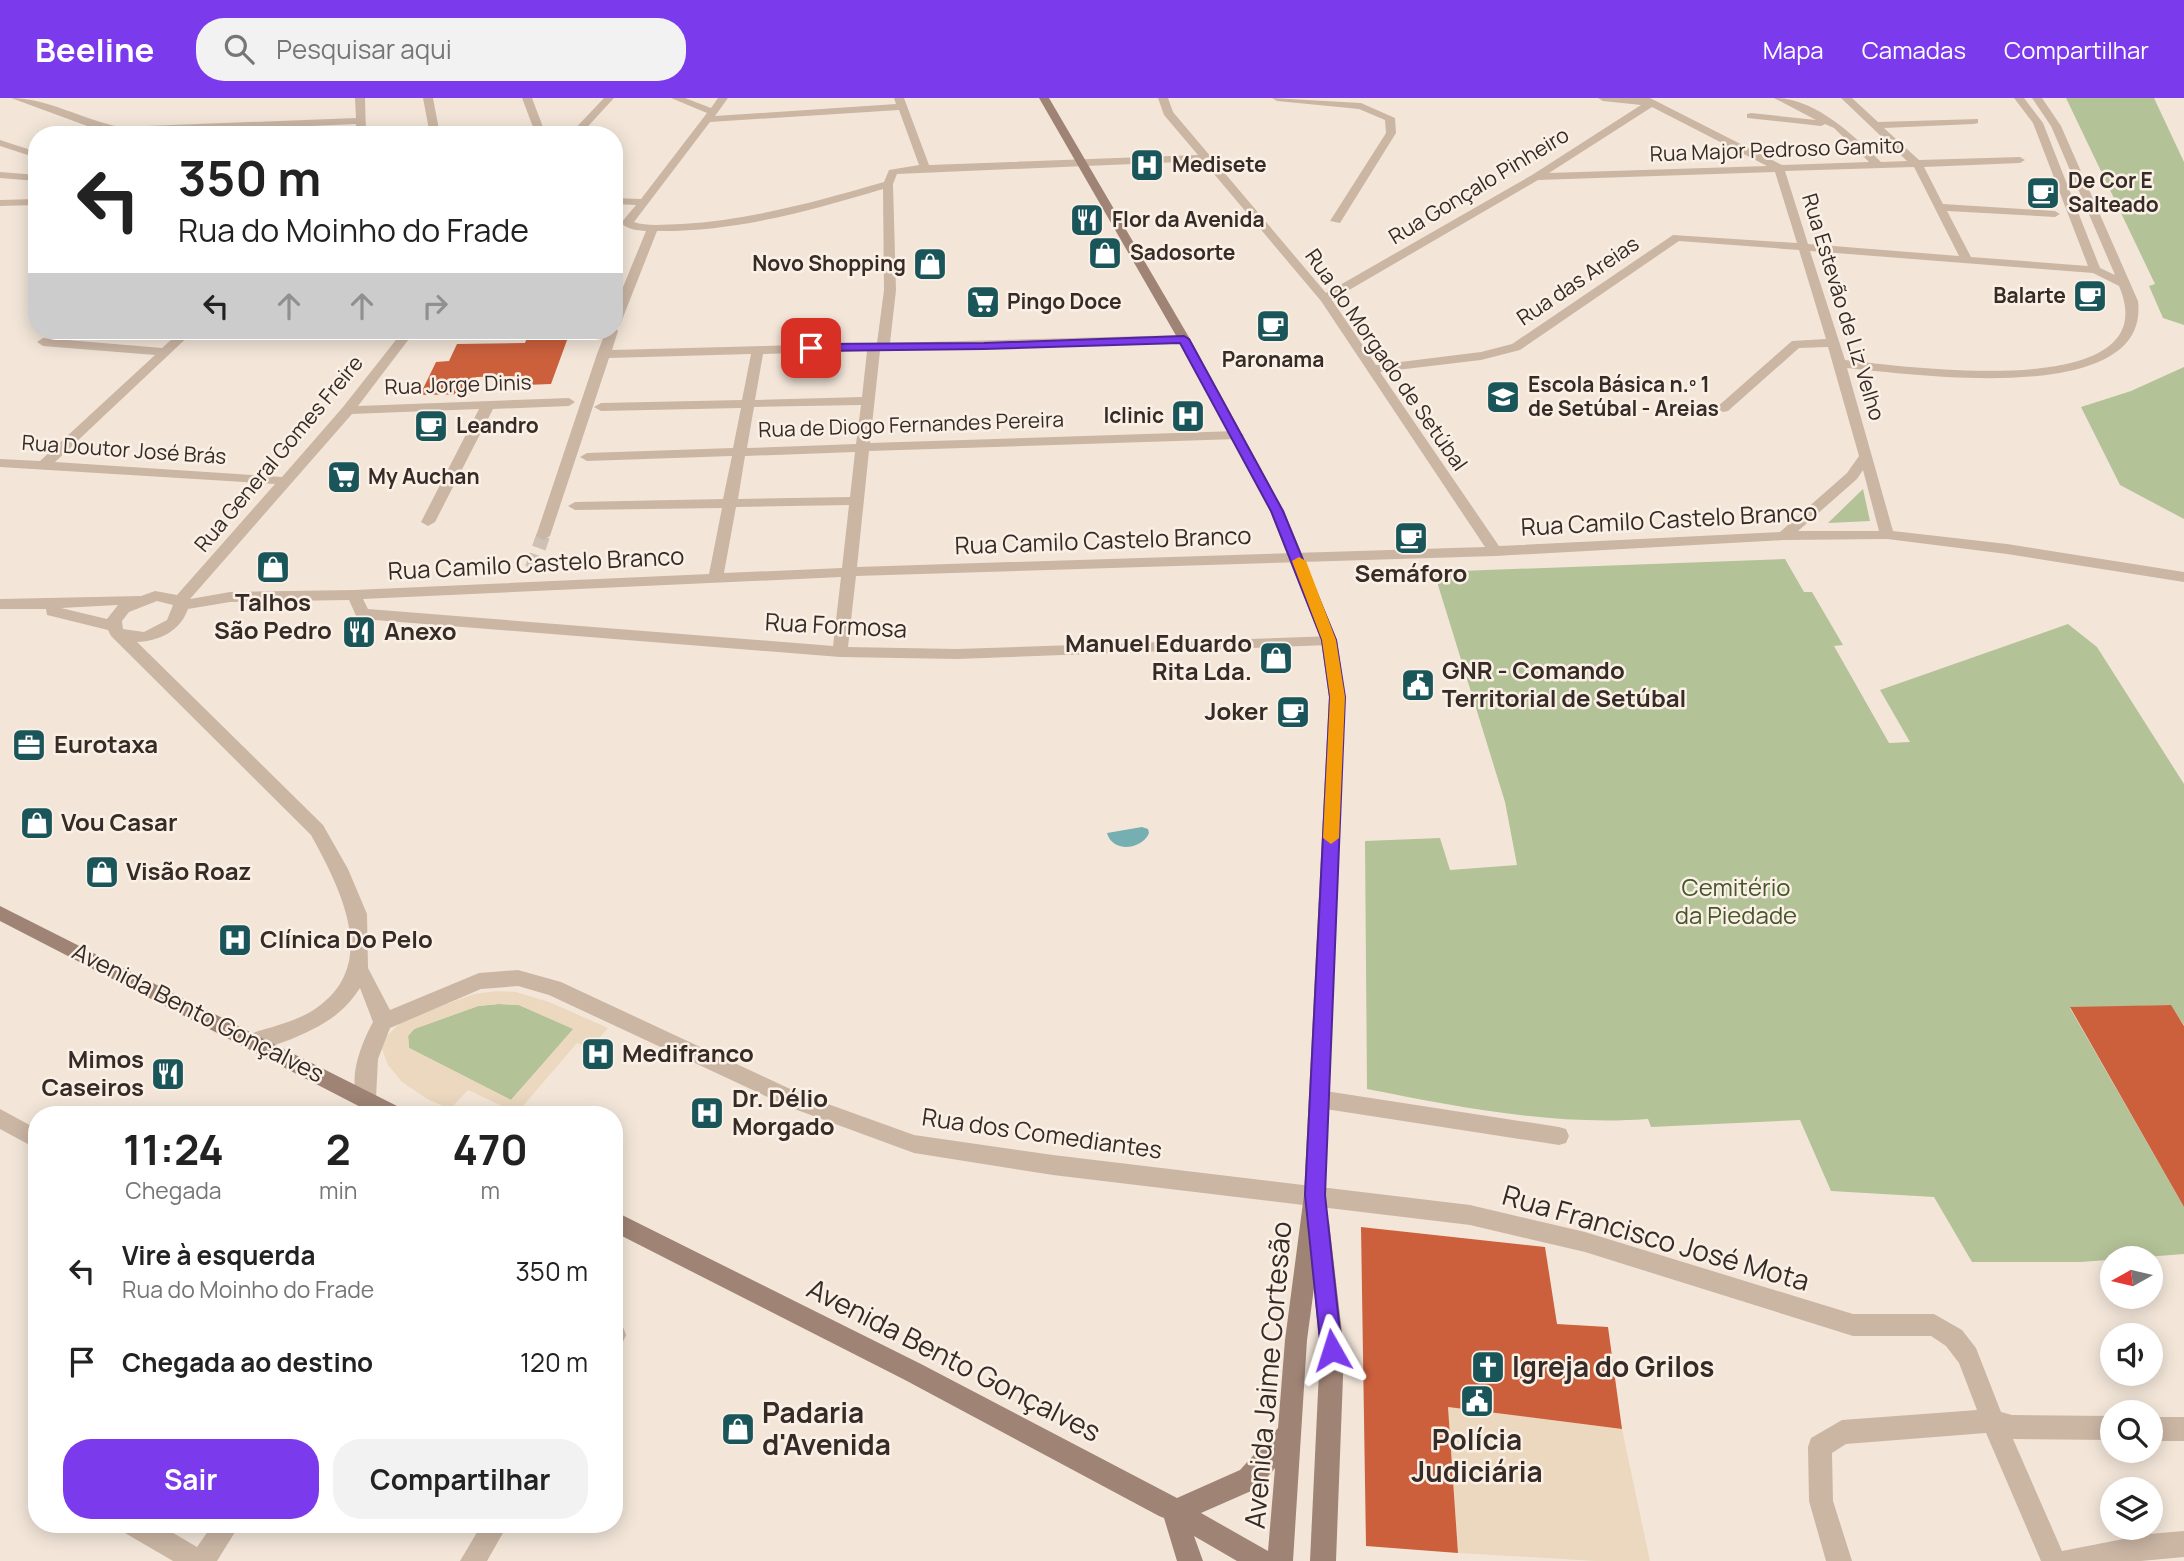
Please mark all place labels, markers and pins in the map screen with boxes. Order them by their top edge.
hospital icon: Medisete [1128,146,1166,184]
place label: Medisete [1172,150,1267,178]
place label: De Cor E Salteado [2068,166,2159,218]
cafe icon: De Cor E Salteado [2024,174,2062,212]
restaurant icon: Flor da Avenida [1068,201,1106,239]
place label: Flor da Avenida [1112,205,1265,233]
shop icon: Sadosorte [1086,234,1124,272]
place label: Sadosorte [1130,238,1235,266]
shop icon: Novo Shopping [911,245,949,283]
place label: Novo Shopping [752,249,906,277]
cafe icon: Balarte [2071,277,2109,315]
place label: Balarte [1993,281,2066,309]
supermarket icon: Pingo Doce [964,283,1002,321]
place label: Pingo Doce [1007,287,1122,315]
cafe icon: Paronama [1254,307,1292,345]
pin [781,318,841,378]
place label: Paronama [1222,345,1324,373]
place label: Escola Básica n.º 1 de Setúbal - Areias [1528,370,1719,422]
school or university icon: Escola Básica n.º 1 de Setúbal - Areias [1484,378,1522,416]
hospital icon: Iclinic [1169,397,1207,435]
place label: Iclinic [1103,401,1164,429]
cafe icon: Leandro [412,407,450,445]
place label: Leandro [456,411,539,439]
supermarket icon: My Auchan [325,458,363,496]
place label: My Auchan [368,462,480,490]
cafe icon: Semáforo [1392,519,1430,557]
shop icon: Talhos São Pedro [254,548,292,586]
place label: Semáforo [1355,556,1467,589]
place label: Talhos São Pedro [214,585,332,646]
restaurant icon: Anexo [340,613,378,651]
place label: Anexo [384,614,457,647]
place label: Manuel Eduardo Rita Lda. [1065,626,1252,687]
shop icon: Manuel Eduardo Rita Lda. [1257,639,1295,677]
place label: GNR - Comando Territorial de Setúbal [1442,653,1686,714]
public building icon: GNR - Comando Territorial de Setúbal [1399,666,1437,704]
cafe icon: Joker [1274,693,1312,731]
place label: Joker [1204,694,1268,727]
office icon: Eurotaxa [10,726,48,764]
place label: Eurotaxa [54,727,158,760]
shop icon: Vou Casar [18,804,56,842]
place label: Vou Casar [61,805,178,838]
shop icon: Visão Roaz [83,853,121,891]
place label: Visão Roaz [126,854,251,887]
hospital icon: Clínica Do Pelo [216,921,254,959]
place label: Clínica Do Pelo [260,922,433,955]
hospital icon: Medifranco [579,1035,617,1073]
place label: Medifranco [622,1036,754,1069]
place label: Mimos Caseiros [41,1042,144,1103]
restaurant icon: Mimos Caseiros [149,1055,187,1093]
place label: Dr. Délio Morgado [732,1081,835,1142]
hospital icon: Dr. Délio Morgado [688,1094,726,1132]
place label: Igreja do Grilos [1512,1347,1714,1385]
church icon: Igreja do Grilos [1469,1348,1507,1386]
public building icon: Polícia Judiciária [1458,1382,1496,1420]
place label: Padaria d'Avenida [762,1393,891,1463]
shop icon: Padaria d'Avenida [719,1410,757,1448]
place label: Polícia Judiciária [1411,1420,1543,1490]

